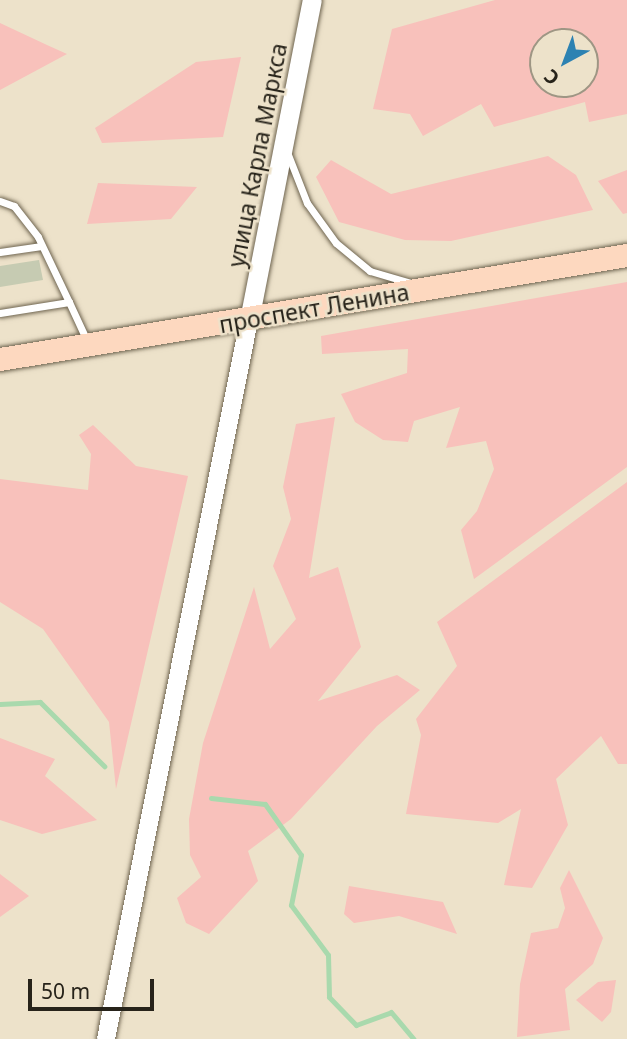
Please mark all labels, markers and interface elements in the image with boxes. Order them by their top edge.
north arrow [529,28,599,98]
street label: улица Карла Маркса [222,41,292,269]
text: С [538,64,565,91]
street label: проспект Ленина [217,278,411,338]
scale bar [32,965,158,1009]
text: 50 m [41,977,90,1005]

